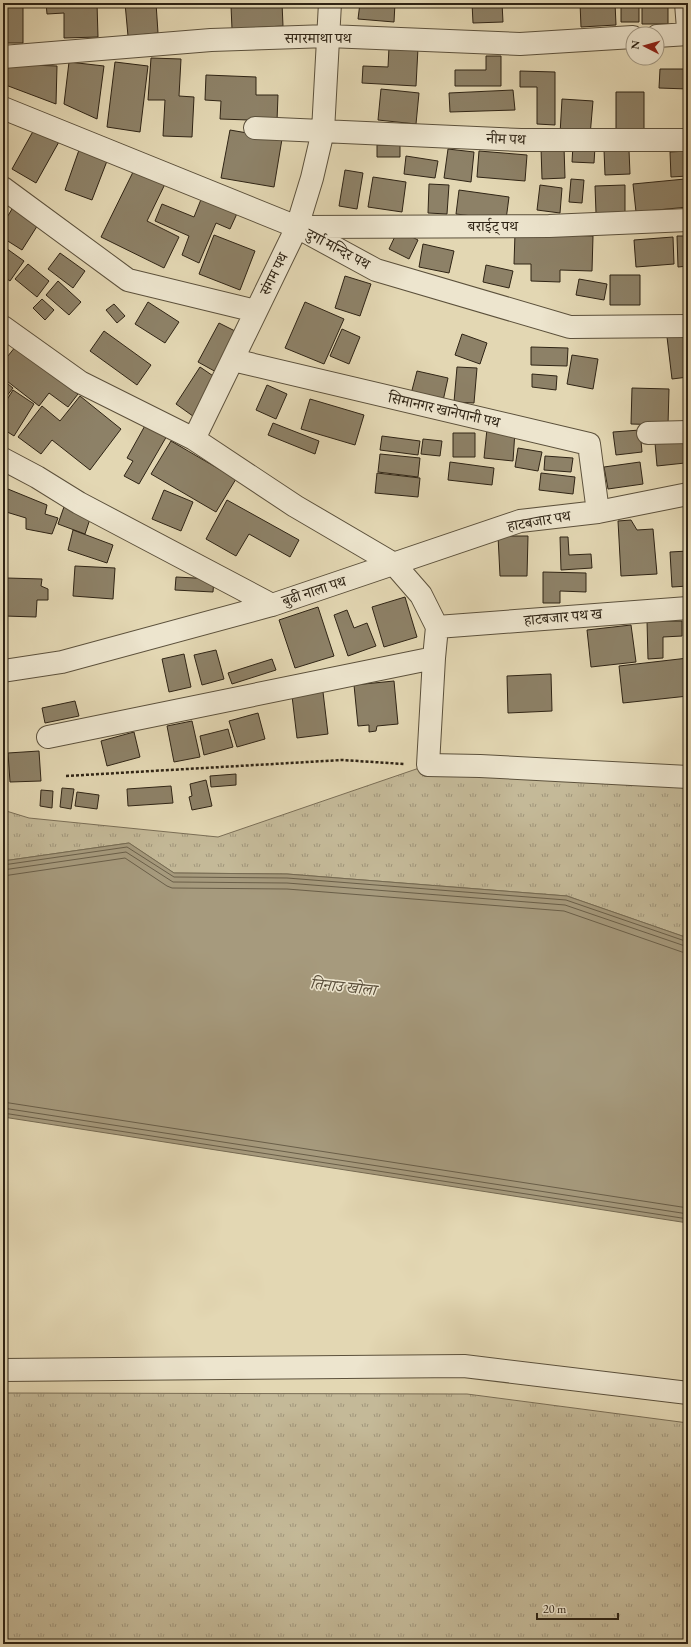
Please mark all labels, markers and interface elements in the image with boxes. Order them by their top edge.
north arrow [625,26,665,66]
street label: सगरमाथा पथ [283,28,353,47]
text: N [628,40,642,50]
street label: नीम पथ [485,128,527,149]
street label: बराईट् पथ [467,216,519,236]
street label: दुर्गा मन्दिर पथ [302,223,375,275]
street label: संगम पथ [255,248,293,299]
street label: सिमानगर खानेपानी पथ [385,387,503,432]
street label: हाटबजार पथ [505,505,573,536]
street label: बुढी नाला पथ [278,571,350,610]
street label: हाटबजार पथ ख [522,604,604,629]
water label: तिनाउ खोला [309,973,380,1001]
scale bar [537,1595,618,1621]
text: 20 m [543,1601,567,1617]

